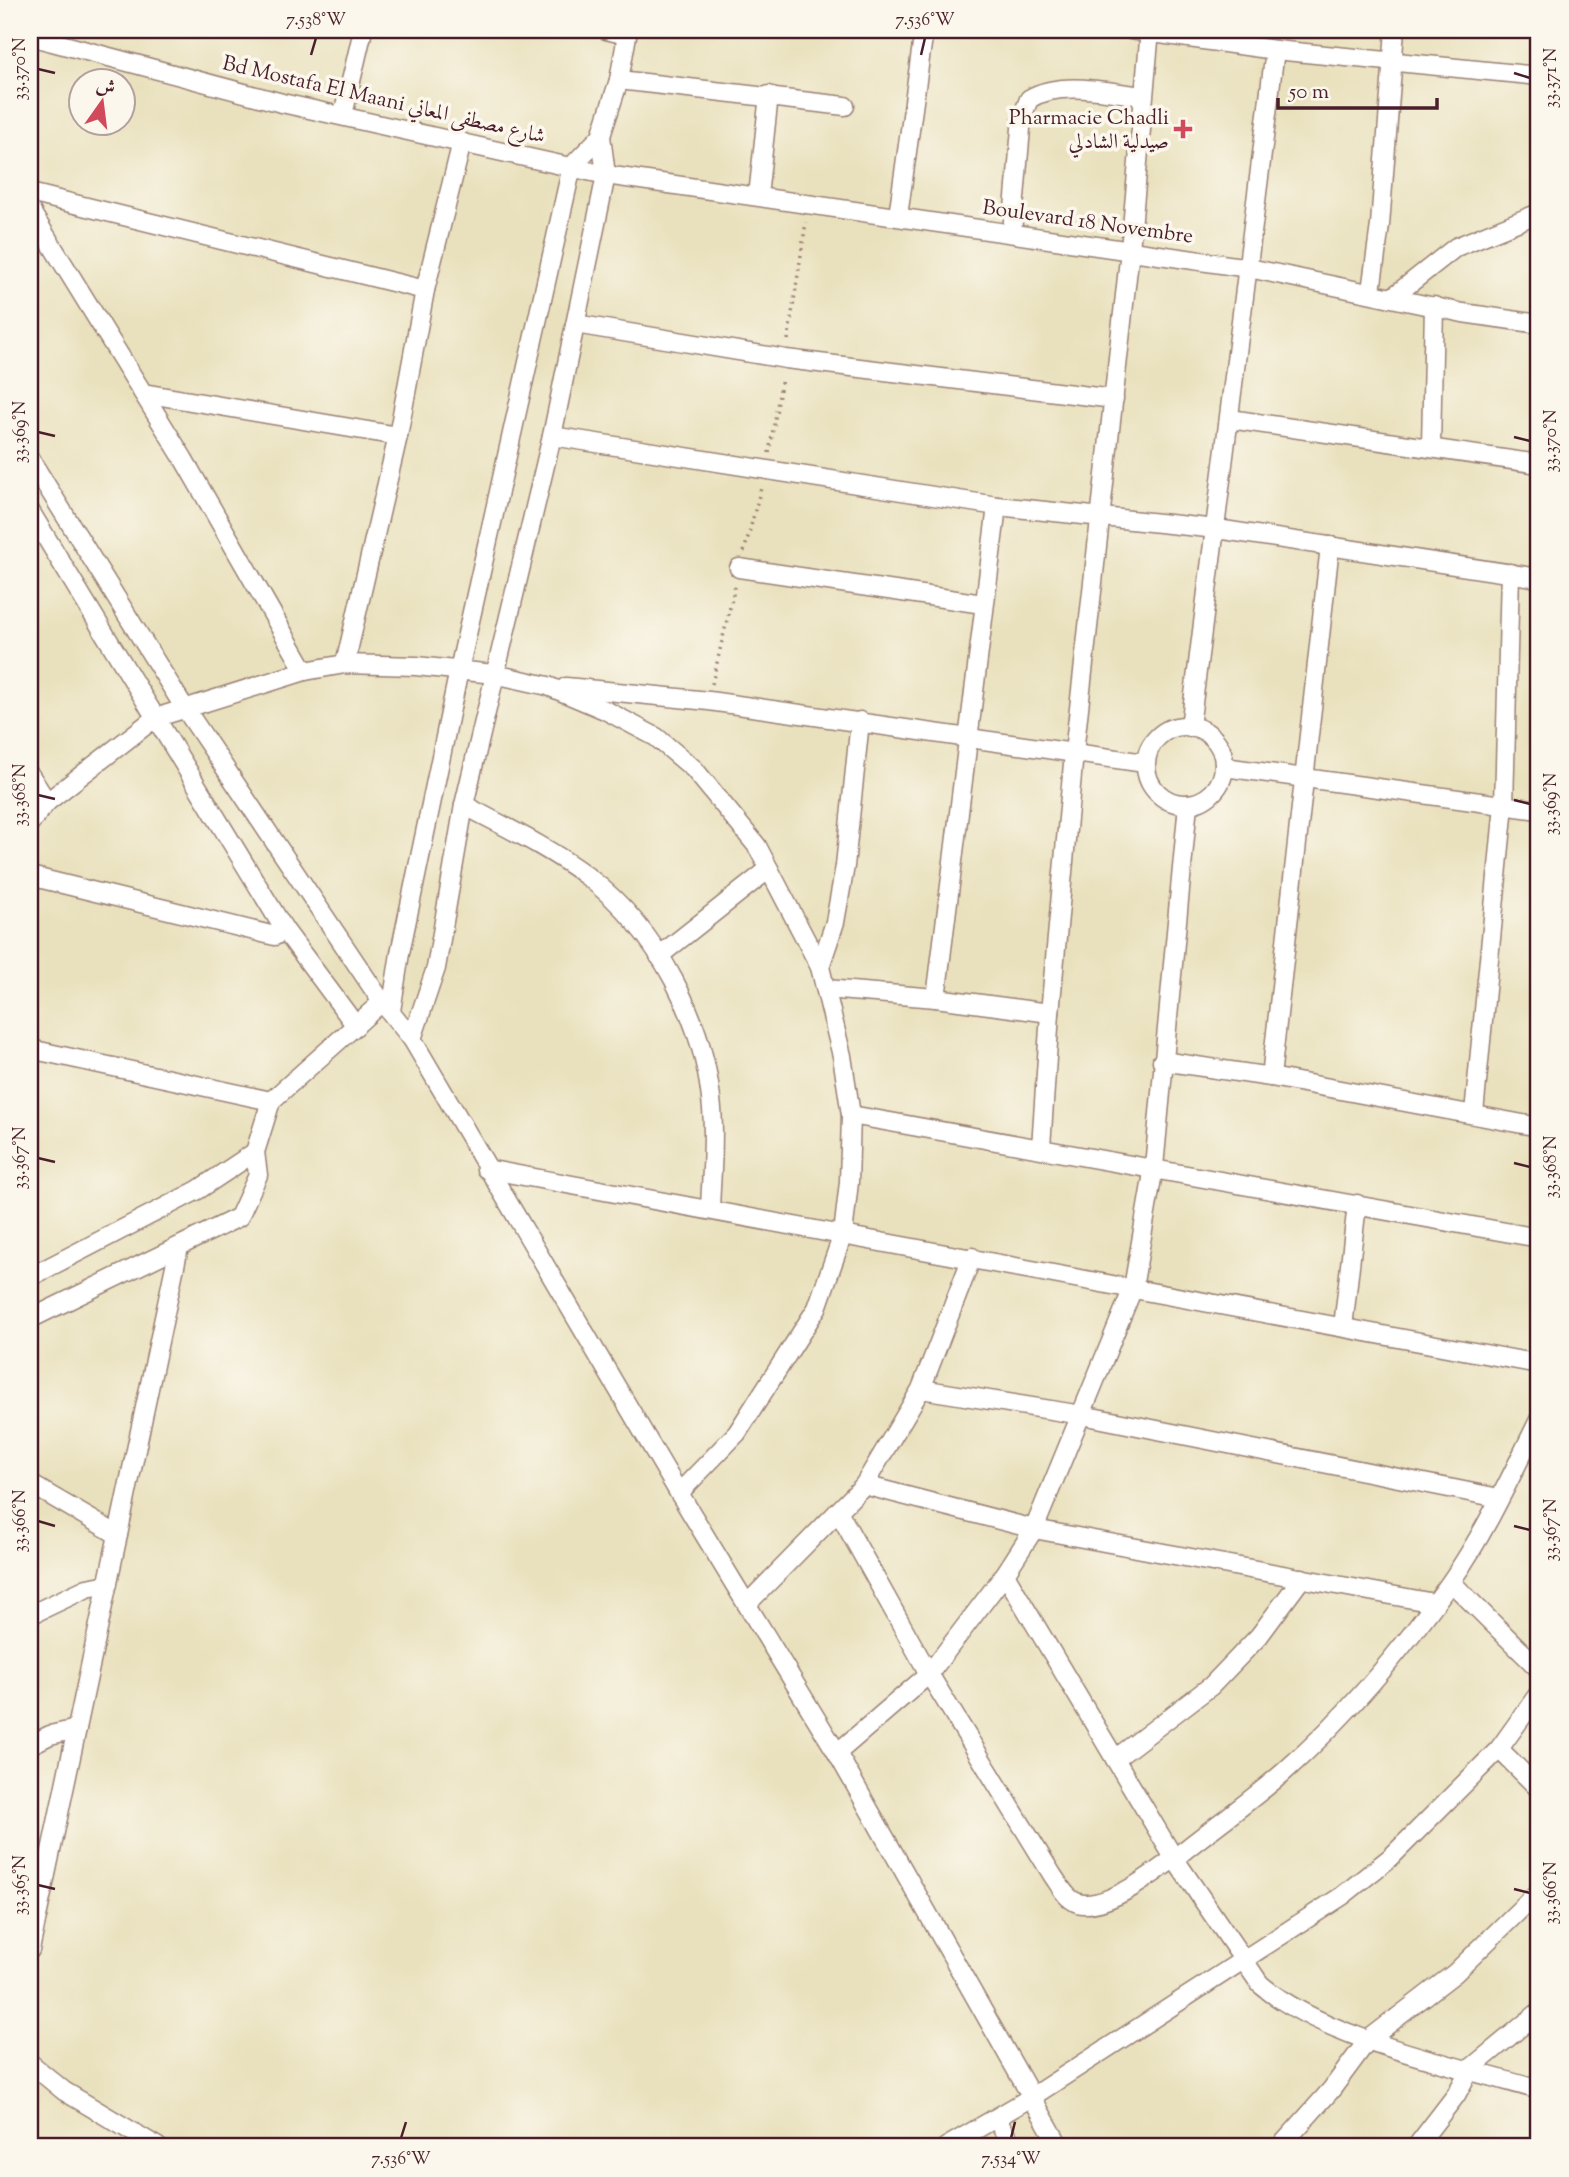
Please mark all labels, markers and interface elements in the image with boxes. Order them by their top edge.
text: 7.538°W [286,8,346,34]
text: 7.536°W [895,8,955,34]
text: 33.370°N [8,37,34,101]
text: 33.371°N [1539,48,1565,108]
street label: Bd Mostafa El Maani شارع مصطفى المعاني [219,49,548,154]
north arrow [66,66,136,136]
scale bar [1278,66,1438,110]
text: ش [93,73,118,103]
text: 50 m [1288,78,1329,108]
place label: Pharmacie Chadli صيدلية الشادلي [1009,104,1169,158]
marker: Pharmacie Chadli صيدلية الشادلي [1175,121,1191,137]
street label: Boulevard 18 Novembre [980,193,1195,253]
text: 33.369°N [8,401,34,463]
text: 33.370°N [1539,409,1565,473]
text: 33.368°N [8,763,34,827]
text: 33.369°N [1539,773,1565,835]
text: 33.367°N [8,1126,34,1190]
text: 33.368°N [1539,1135,1565,1199]
text: 33.366°N [8,1489,34,1553]
text: 33.367°N [1539,1498,1565,1562]
text: 33.365°N [8,1855,34,1915]
text: 33.366°N [1539,1861,1565,1925]
text: 7.536°W [371,2147,431,2173]
text: 7.534°W [981,2147,1041,2173]

